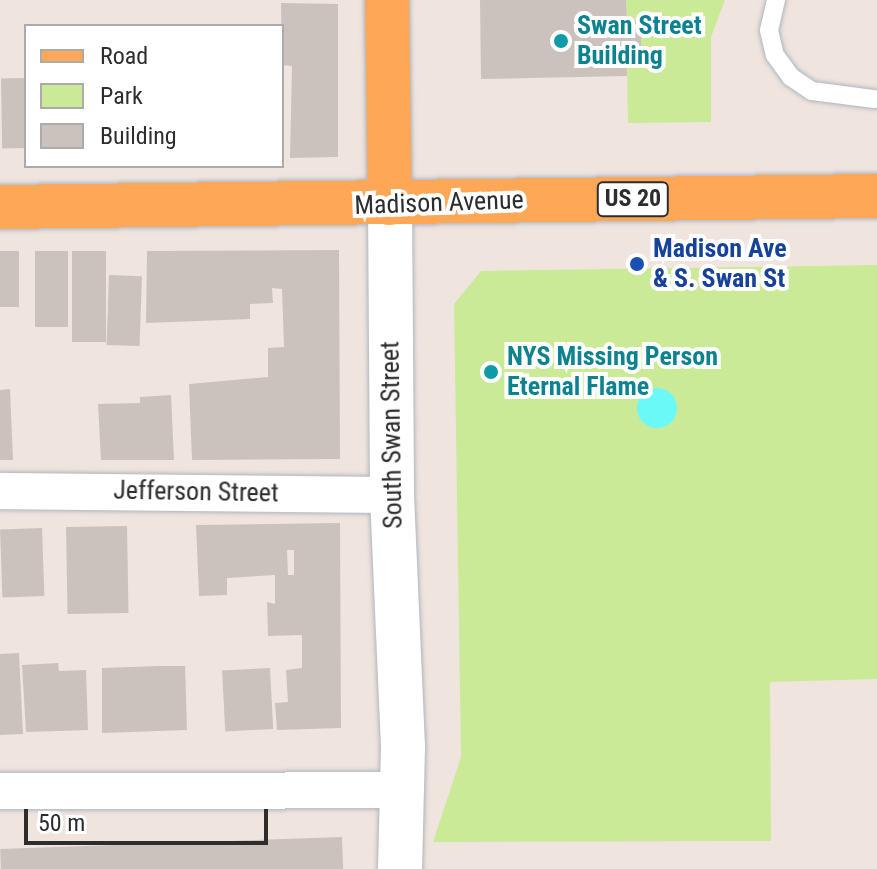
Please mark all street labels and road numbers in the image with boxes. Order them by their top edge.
road number: US 20 [595,179,671,219]
street label: Madison Avenue [354,184,524,222]
street label: South Swan Street [375,341,409,529]
street label: Jefferson Street [113,475,279,509]

